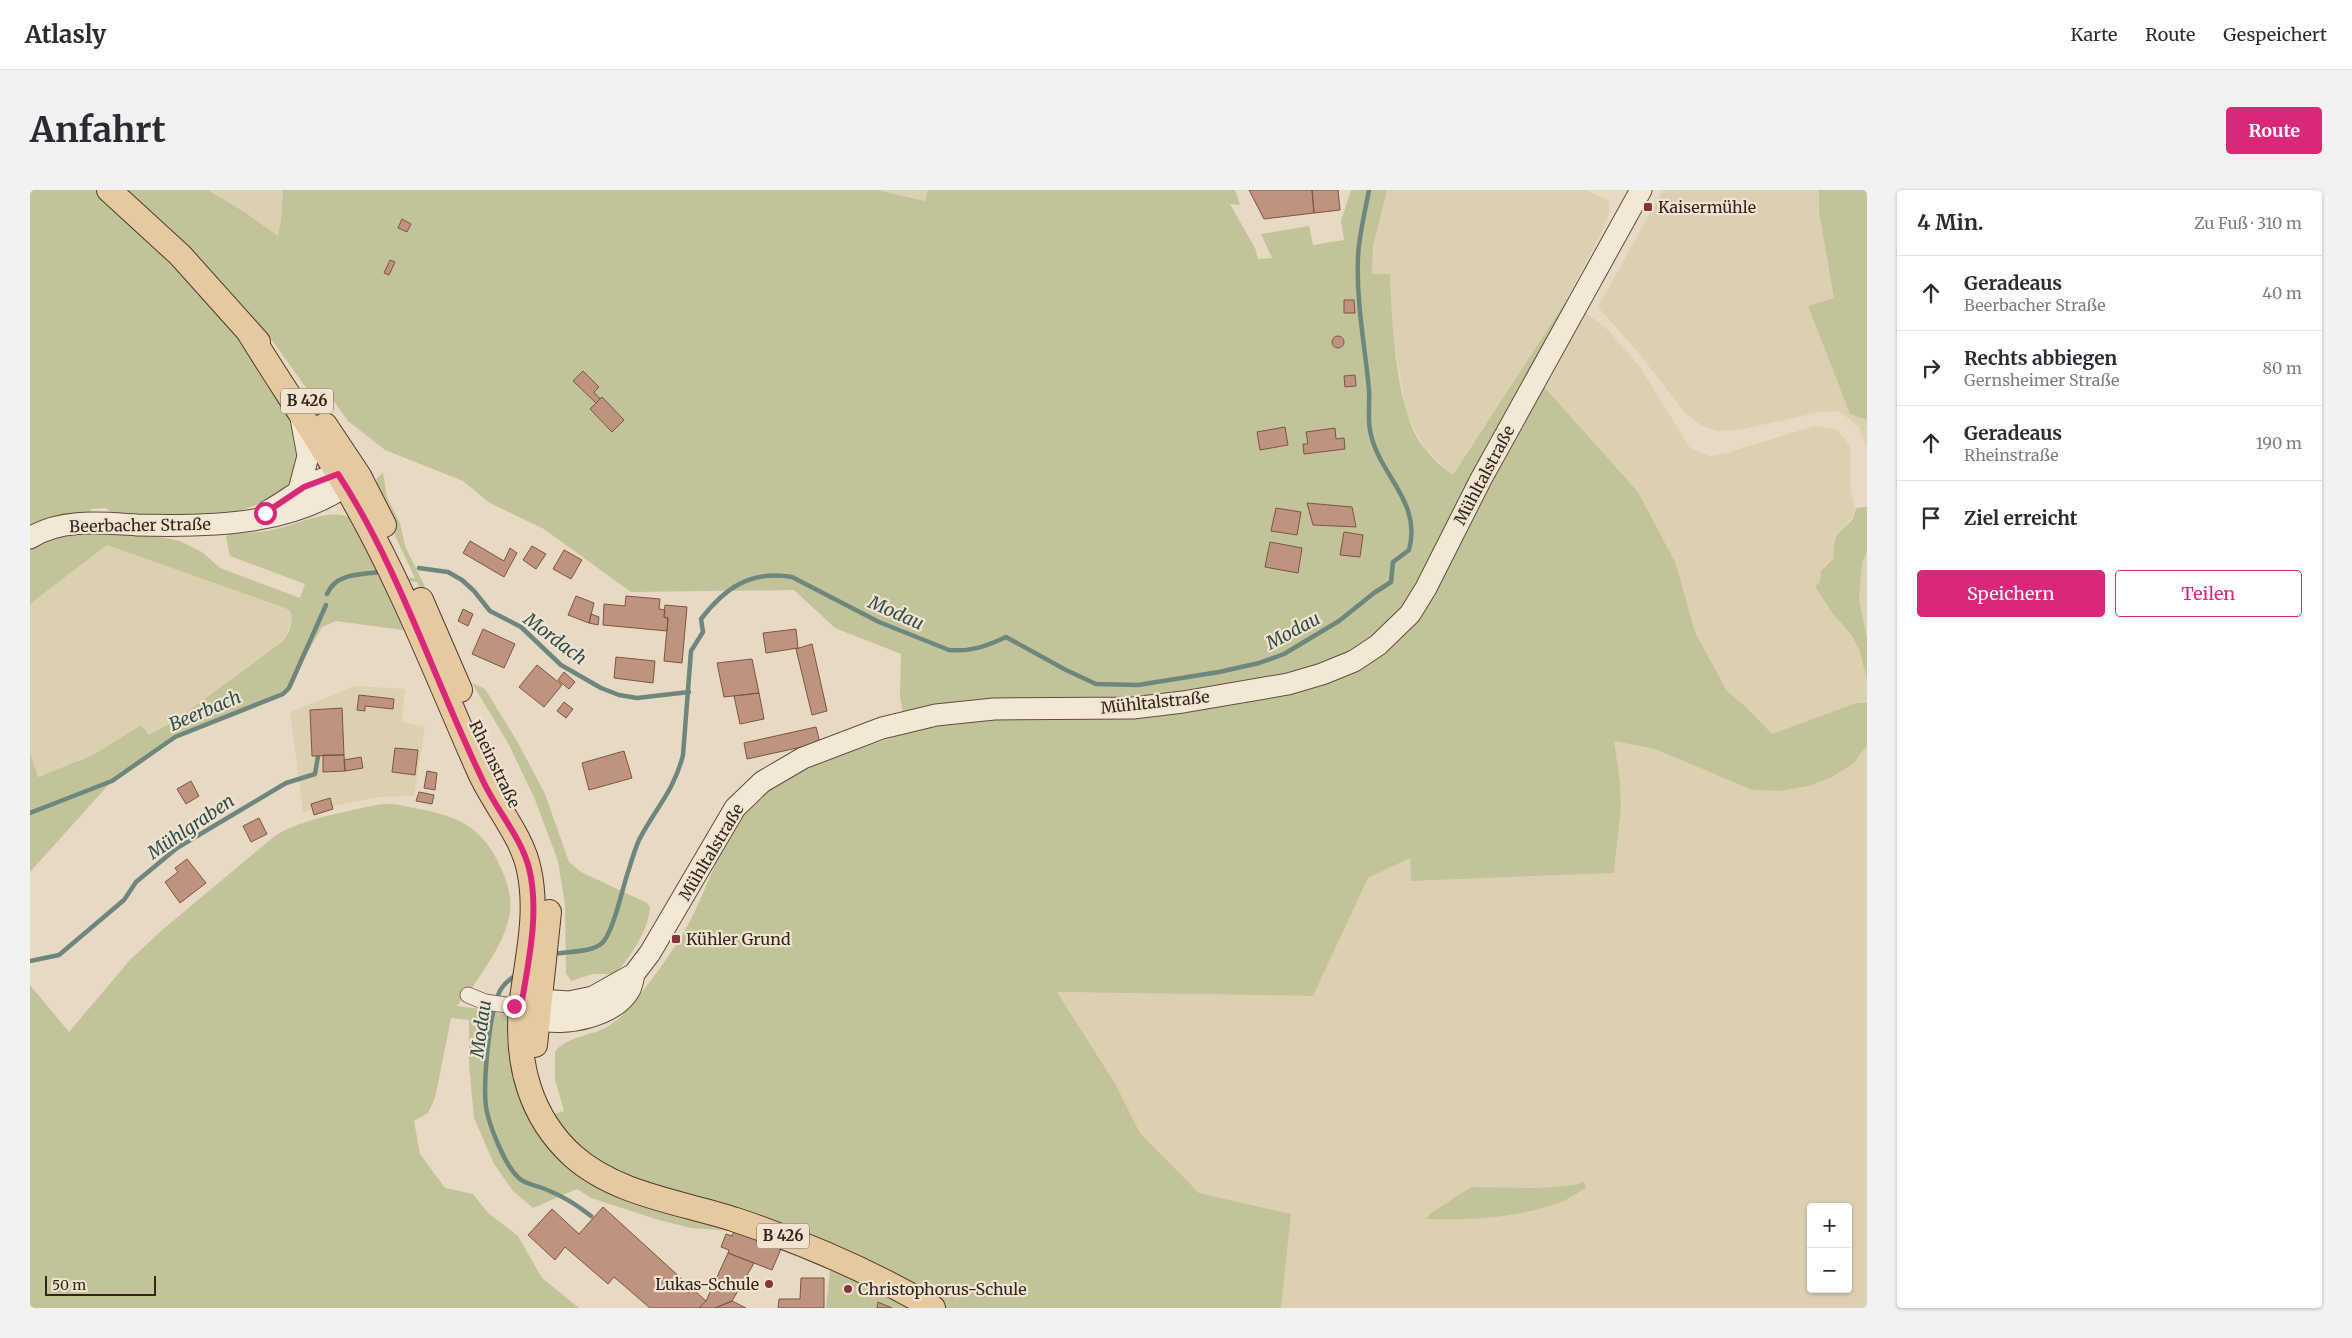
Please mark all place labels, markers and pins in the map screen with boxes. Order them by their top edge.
place label: Kaisermühle [1658,197,1756,217]
marker: Kaisermühle [1642,201,1654,213]
place label: Kühler Grund [686,929,791,949]
marker: Kühler Grund [670,933,682,945]
place label: Lukas-Schule [655,1274,759,1294]
marker: Lukas-Schule [763,1278,775,1290]
place label: Christophorus-Schule [858,1279,1027,1299]
marker: Christophorus-Schule [842,1283,854,1295]

